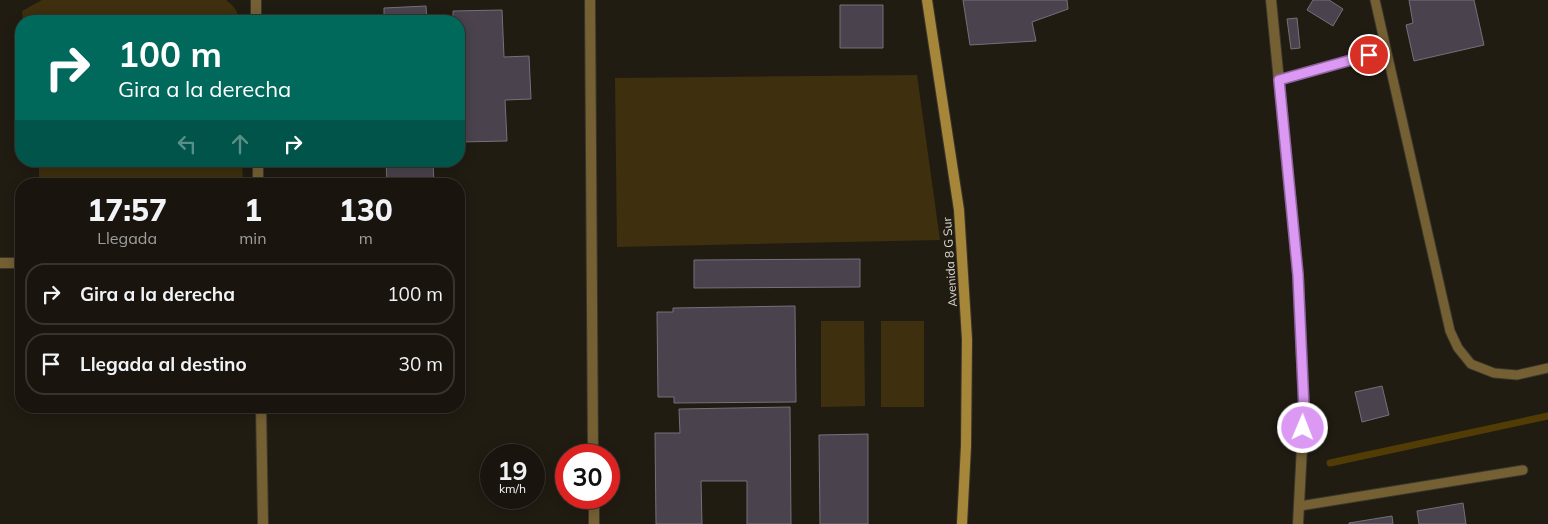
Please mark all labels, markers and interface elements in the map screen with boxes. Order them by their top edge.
text: 100 m [118,32,222,76]
pin [1348,34,1390,76]
icon: right [35,35,100,100]
icon: arrive [1355,41,1383,69]
text: Gira a la derecha [118,75,291,103]
icon: left [173,130,201,158]
icon: ahead [226,130,254,158]
icon: right [279,130,307,158]
text: 17:57 [87,191,167,229]
text: 1 [244,191,262,229]
text: 130 [339,191,393,229]
street label: Avenida 8 G Sur [939,216,960,307]
text: Llegada [97,228,157,248]
text: min [239,228,267,248]
text: m [359,228,373,248]
icon: right [37,280,65,308]
text: Gira a la derecha [80,282,235,306]
text: 100 m [387,282,443,306]
icon: arrive [37,350,65,378]
text: Llegada al destino [80,352,247,376]
text: 30 m [399,352,443,376]
position arrow [1276,401,1328,453]
speed limit sign: 30 [555,444,620,509]
text: 19 [497,455,528,486]
text: km/h [499,481,526,496]

